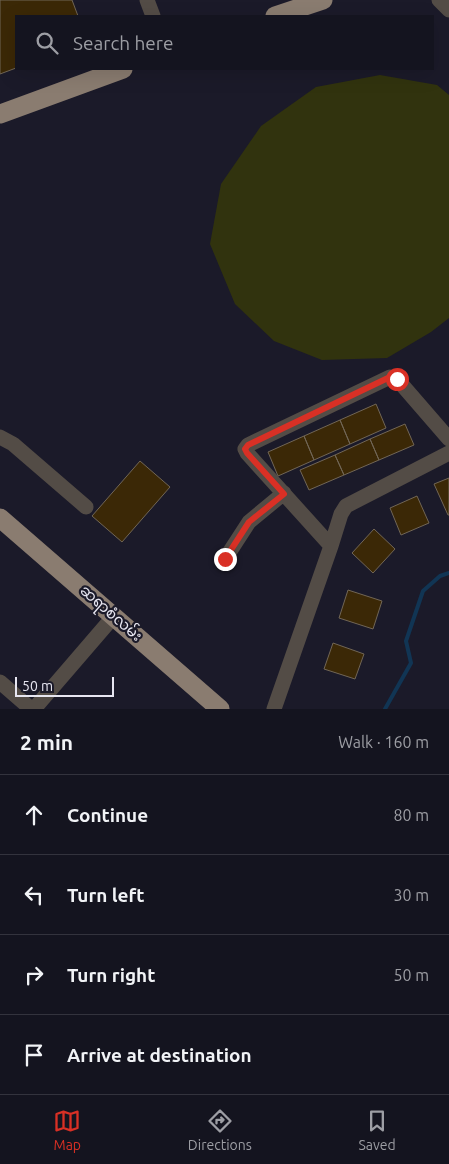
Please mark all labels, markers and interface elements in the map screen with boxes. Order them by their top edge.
search box [15,15,434,70]
icon: search [33,29,61,57]
text: Search here [73,32,173,54]
route start [386,368,409,391]
route end [214,548,237,571]
street label: ဆရာစံလမ်း [74,580,146,647]
scale bar [15,674,114,697]
text: 50 m [22,678,53,694]
text: 2 min [20,730,73,754]
text: Walk · 160 m [338,733,429,751]
icon: ahead [20,801,48,829]
text: Continue [67,804,148,826]
text: 80 m [393,806,429,824]
icon: left [20,881,48,909]
text: Turn left [67,884,145,906]
text: 30 m [393,886,429,904]
icon: right [20,961,48,989]
text: Turn right [67,964,155,986]
text: 50 m [393,966,429,984]
icon: arrive [20,1041,48,1069]
text: Arrive at destination [67,1044,252,1066]
tab: Map [53,1107,81,1153]
tab: Directions [188,1107,252,1153]
tab: Saved [358,1107,396,1153]

